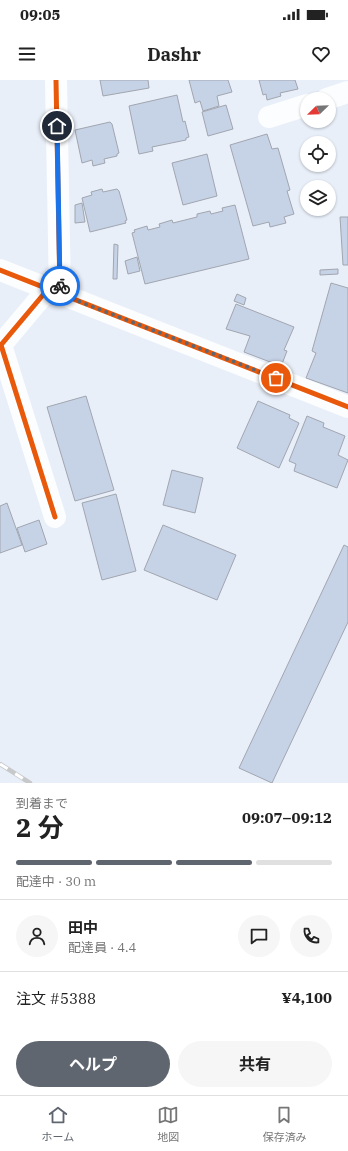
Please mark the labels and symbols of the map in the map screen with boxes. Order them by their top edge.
north arrow [300,92,336,128]
pin [40,109,74,143]
courier [40,266,80,306]
pin [259,361,293,395]

